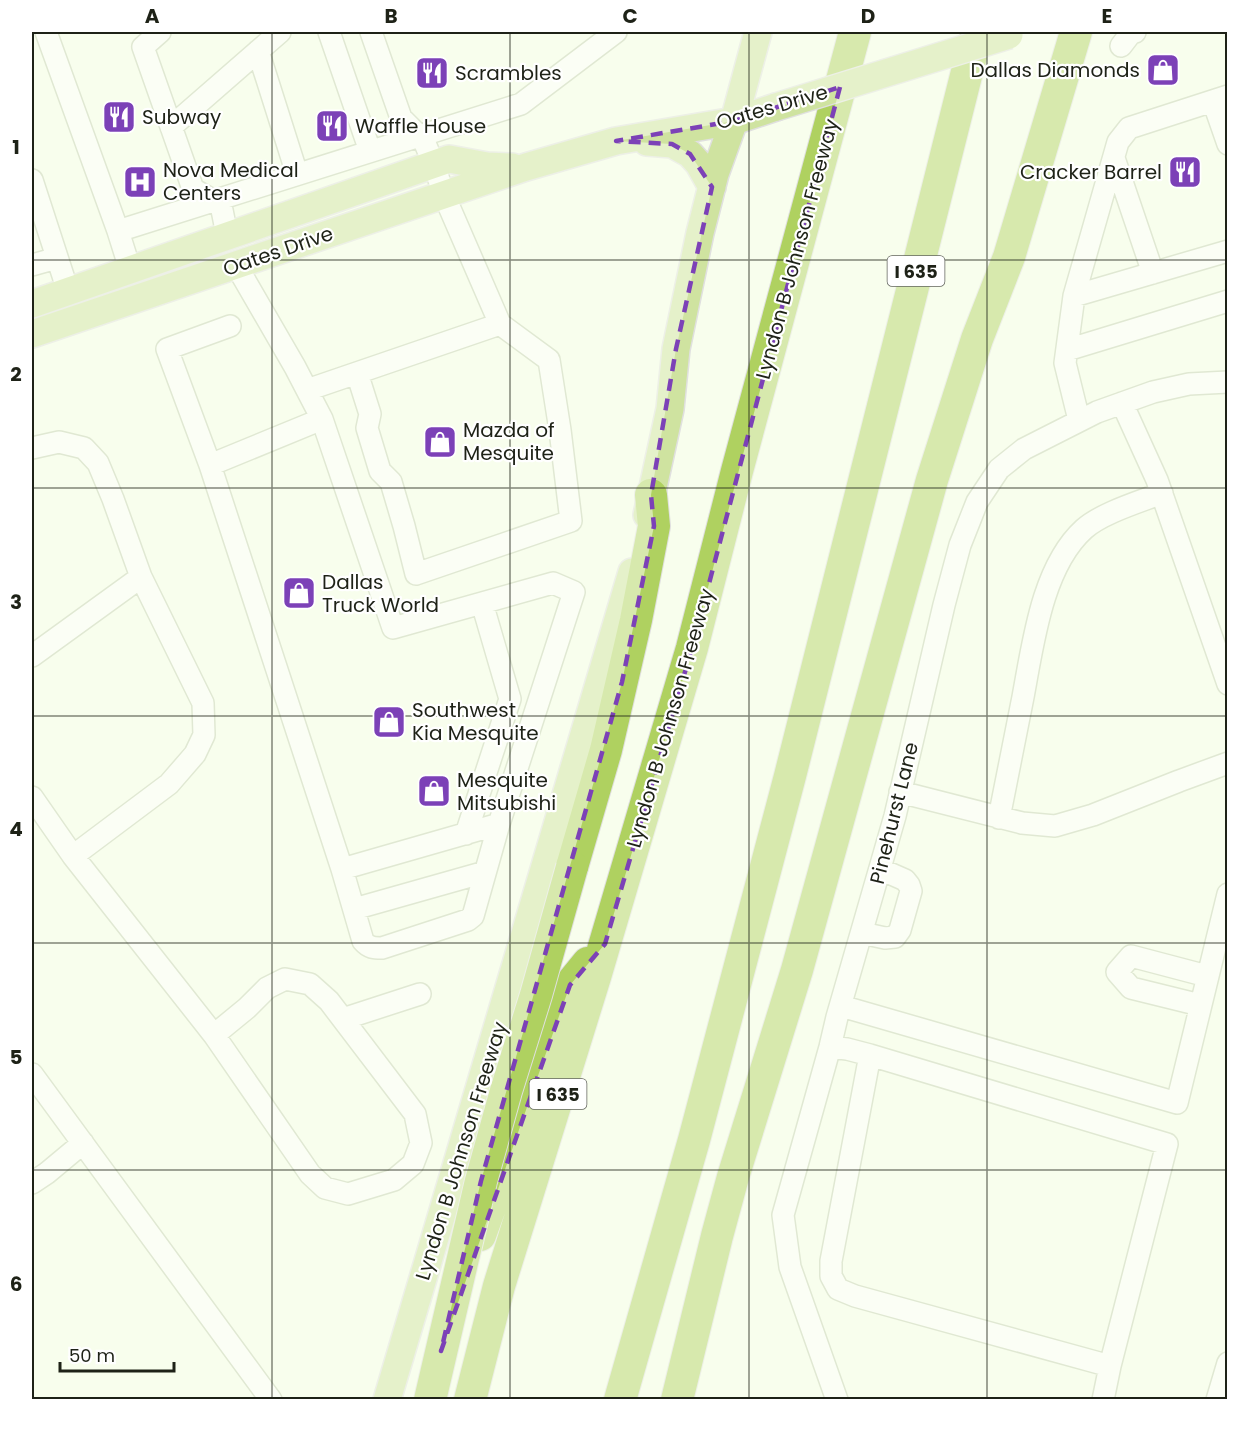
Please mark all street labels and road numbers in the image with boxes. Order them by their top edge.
street label: Oates Drive [713,78,831,136]
street label: Lyndon B Johnson Freeway [749,116,845,382]
street label: Oates Drive [219,219,337,283]
road number: I 635 [888,256,944,286]
street label: Lyndon B Johnson Freeway [620,585,720,851]
street label: Pinehurst Lane [863,739,925,887]
street label: Lyndon B Johnson Freeway [408,1018,514,1284]
road number: I 635 [530,1079,586,1109]

